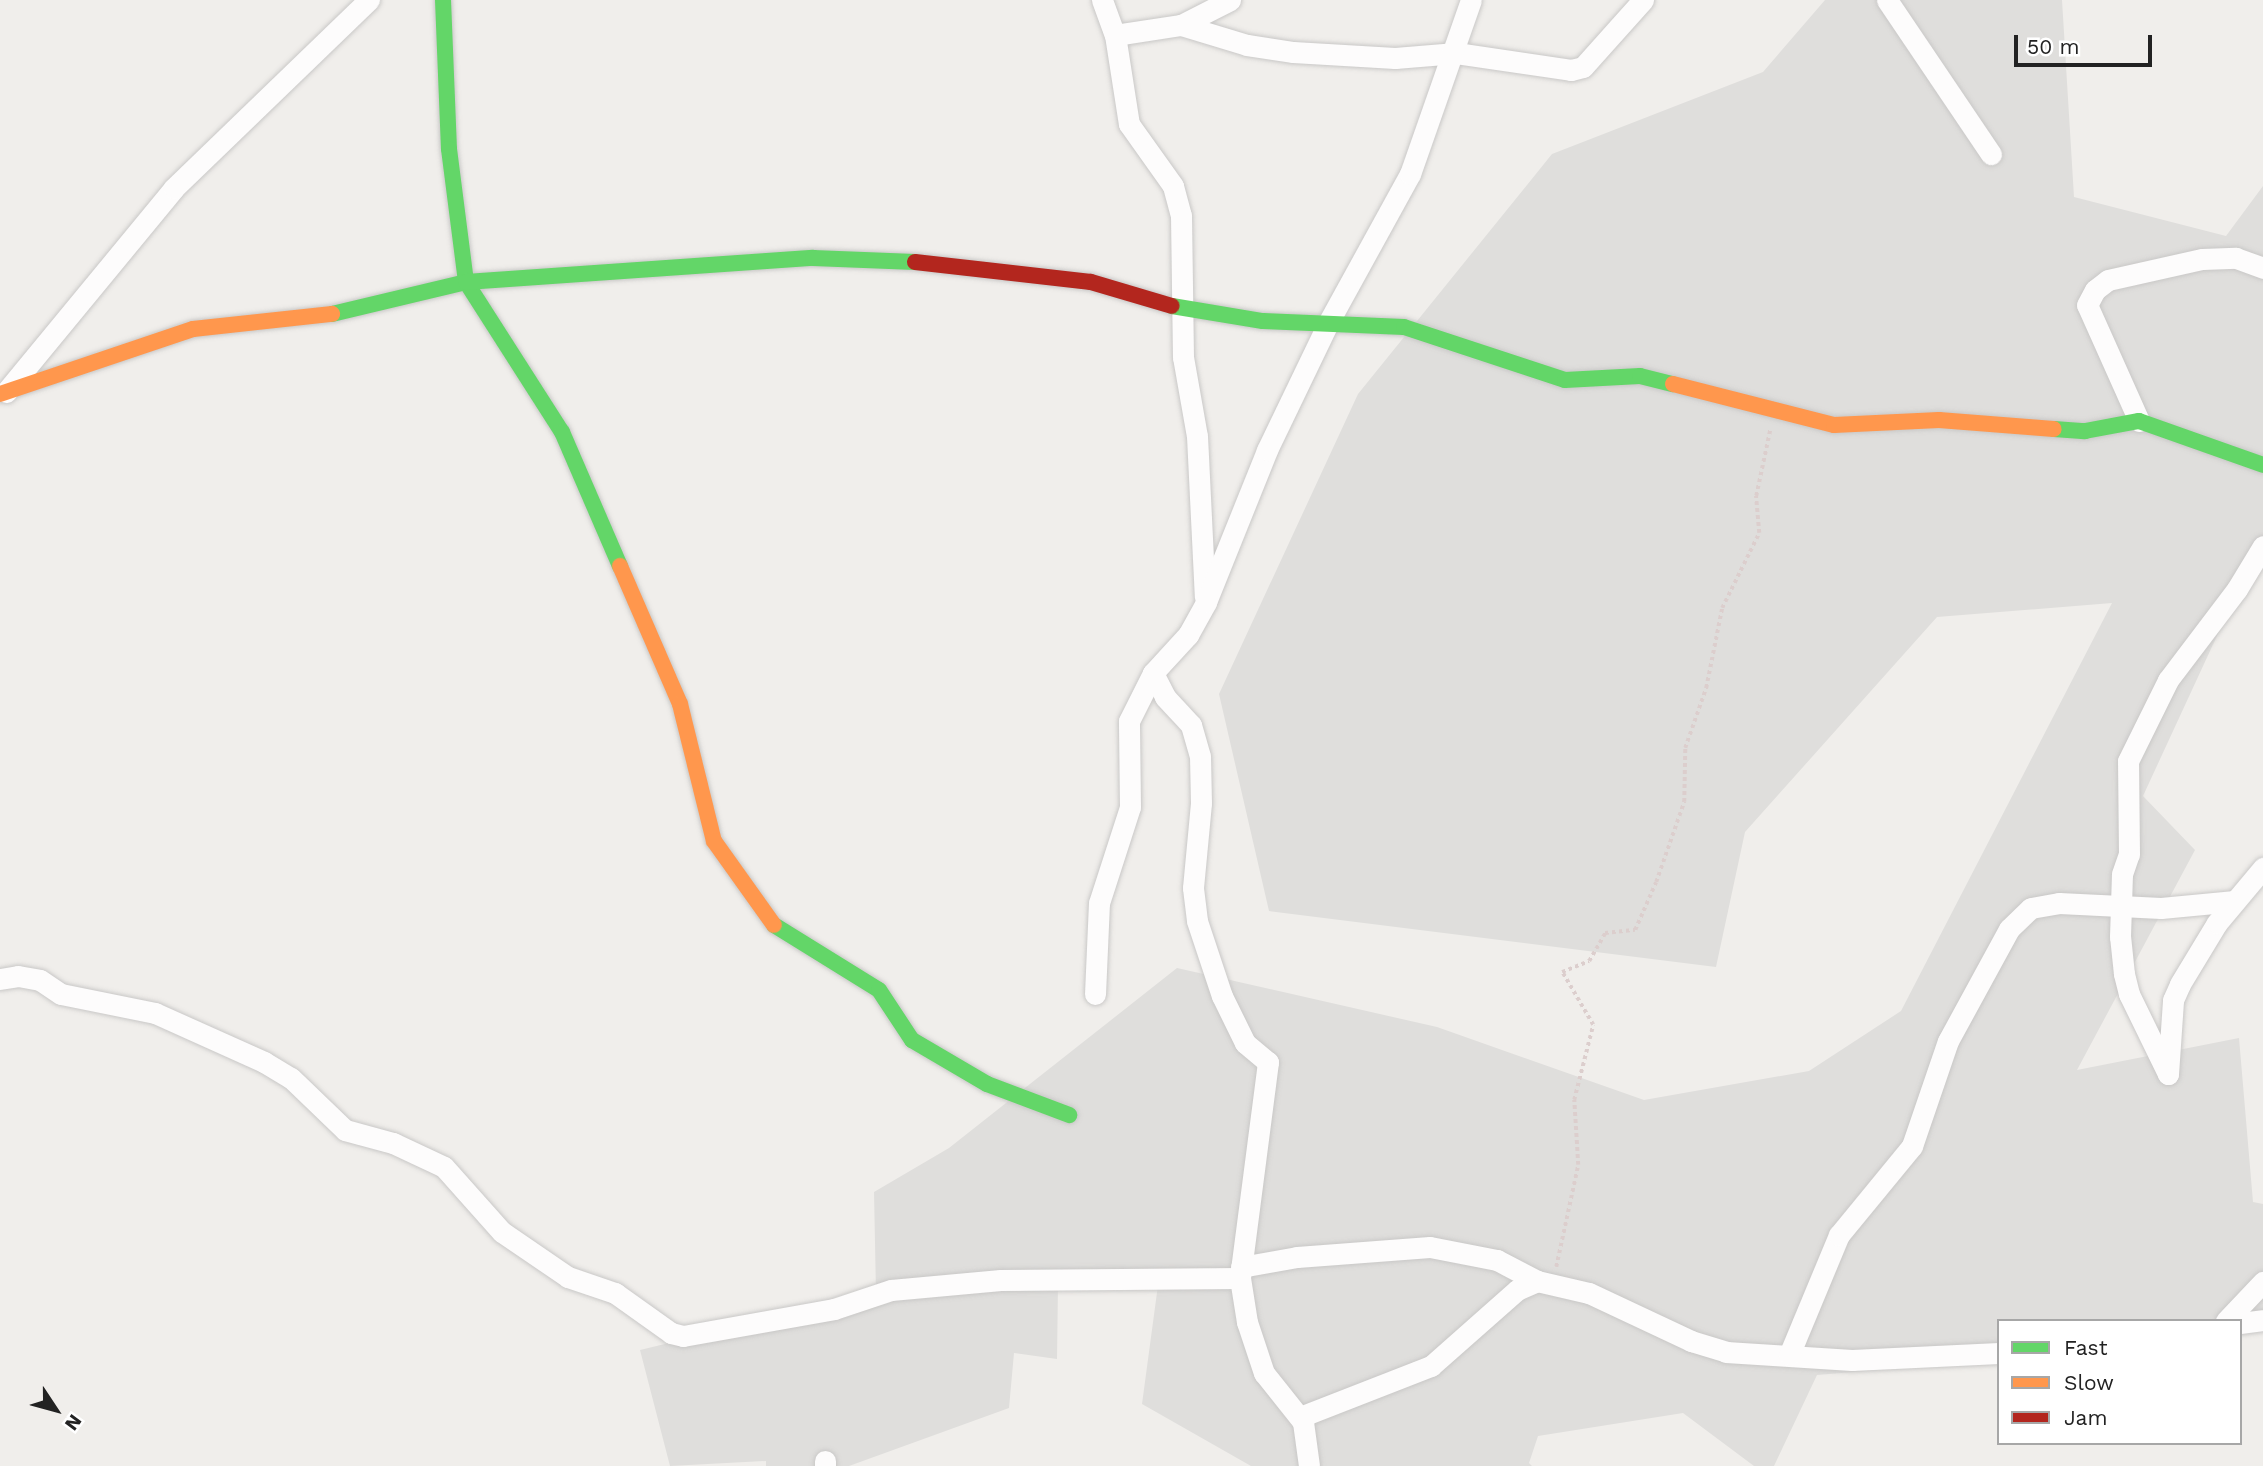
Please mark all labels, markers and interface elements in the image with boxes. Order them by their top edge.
scale bar [2018,21,2156,65]
text: 50 m [2027,34,2079,59]
legend [1997,1319,2242,1445]
text: Fast [2064,1335,2108,1360]
text: Slow [2064,1370,2114,1395]
north arrow [21,1375,91,1445]
text: Jam [2064,1405,2107,1430]
text: N [60,1410,87,1435]

